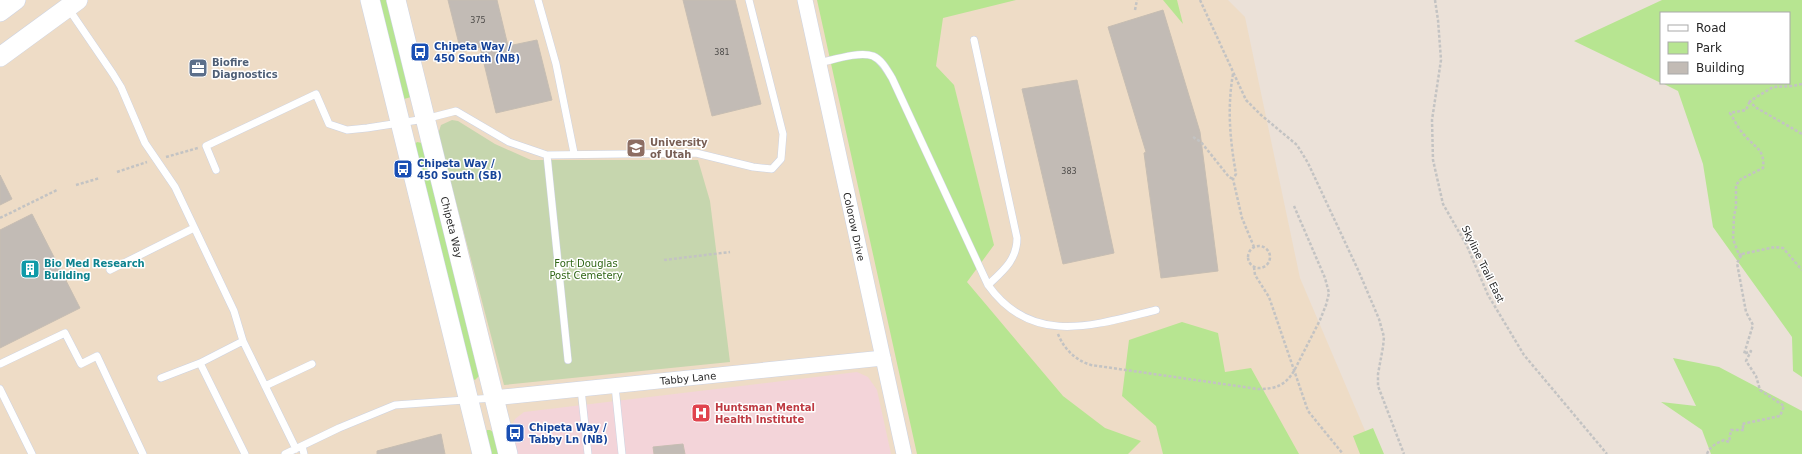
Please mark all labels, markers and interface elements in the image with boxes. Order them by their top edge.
legend [1660,12,1790,84]
house number: 375 [470,16,486,25]
text: Road [1696,21,1726,35]
bus stop icon: Chipeta Way / 450 South (NB) [409,41,431,63]
place label: Chipeta Way / 450 South (NB) [434,41,520,64]
text: Park [1696,41,1722,55]
house number: 381 [714,48,730,57]
office icon: Biofire Diagnostics [187,57,209,79]
place label: Biofire Diagnostics [212,57,278,80]
text: Building [1696,61,1745,75]
school or university icon: University of Utah [625,137,647,159]
place label: University of Utah [650,137,708,160]
bus stop icon: Chipeta Way / 450 South (SB) [392,158,414,180]
place label: Chipeta Way / 450 South (SB) [417,158,502,181]
house number: 383 [1061,167,1077,176]
street label: Colorow Drive [842,191,867,262]
street label: Chipeta Way [439,195,465,259]
street label: Skyline Trail East [1460,224,1506,304]
building icon: Bio Med Research Building [19,258,41,280]
place label: Bio Med Research Building [44,258,145,281]
park label: Fort Douglas Post Cemetery [549,258,623,281]
street label: Tabby Lane [658,370,717,386]
hospital icon: Huntsman Mental Health Institute [690,402,712,424]
place label: Huntsman Mental Health Institute [715,402,815,425]
bus stop icon: Chipeta Way / Tabby Ln (NB) [504,422,526,444]
place label: Chipeta Way / Tabby Ln (NB) [529,422,608,445]

